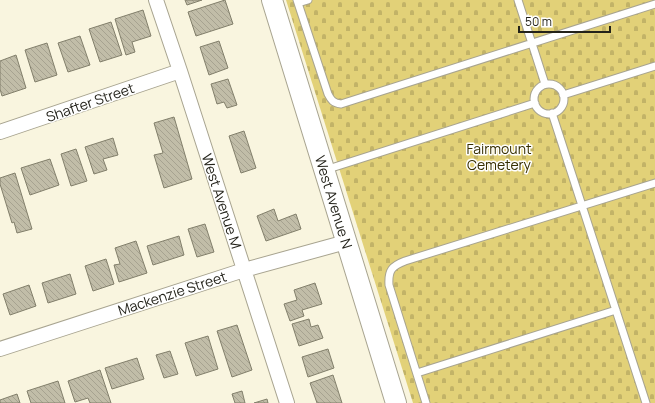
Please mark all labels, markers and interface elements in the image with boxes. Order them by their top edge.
scale bar [519,8,610,34]
text: 50 m [525,13,552,30]
street label: Shafter Street [43,78,137,126]
park label: Fairmount Cemetery [466,139,532,174]
street label: West Avenue M [198,151,246,251]
street label: West Avenue N [311,153,357,251]
street label: Mackenzie Street [115,266,229,320]

